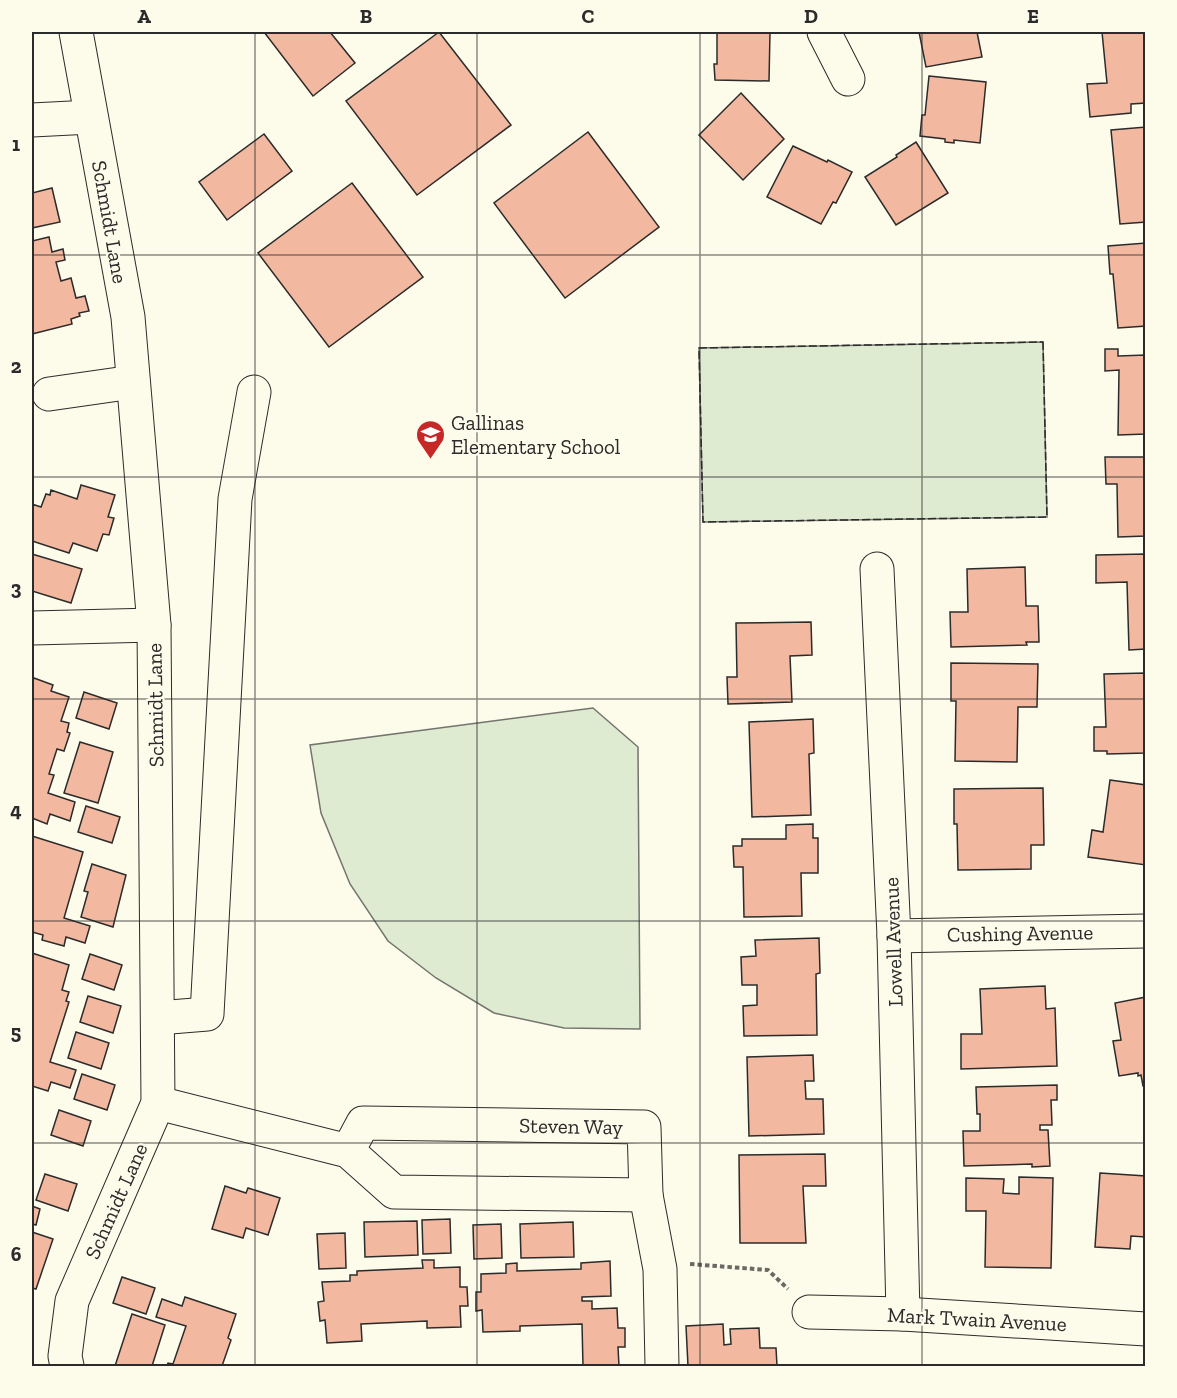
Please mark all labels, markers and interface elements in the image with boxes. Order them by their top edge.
text: A [137,4,151,28]
text: B [360,4,372,28]
text: C [582,4,595,28]
text: D [804,4,818,28]
text: E [1027,4,1039,28]
text: 1 [12,132,20,156]
street label: Schmidt Lane [87,159,133,285]
text: 2 [11,354,22,378]
place label: Gallinas Elementary School [451,410,621,459]
school or university icon: Gallinas Elementary School [414,418,446,460]
text: 3 [11,576,22,600]
street label: Schmidt Lane [141,643,169,767]
text: 4 [10,798,22,822]
street label: Lowell Avenue [878,877,908,1007]
street label: Cushing Avenue [947,919,1094,947]
text: 5 [11,1020,21,1044]
street label: Steven Way [519,1113,623,1139]
street label: Schmidt Lane [79,1139,153,1263]
text: 6 [11,1242,22,1266]
street label: Mark Twain Avenue [887,1302,1068,1336]

